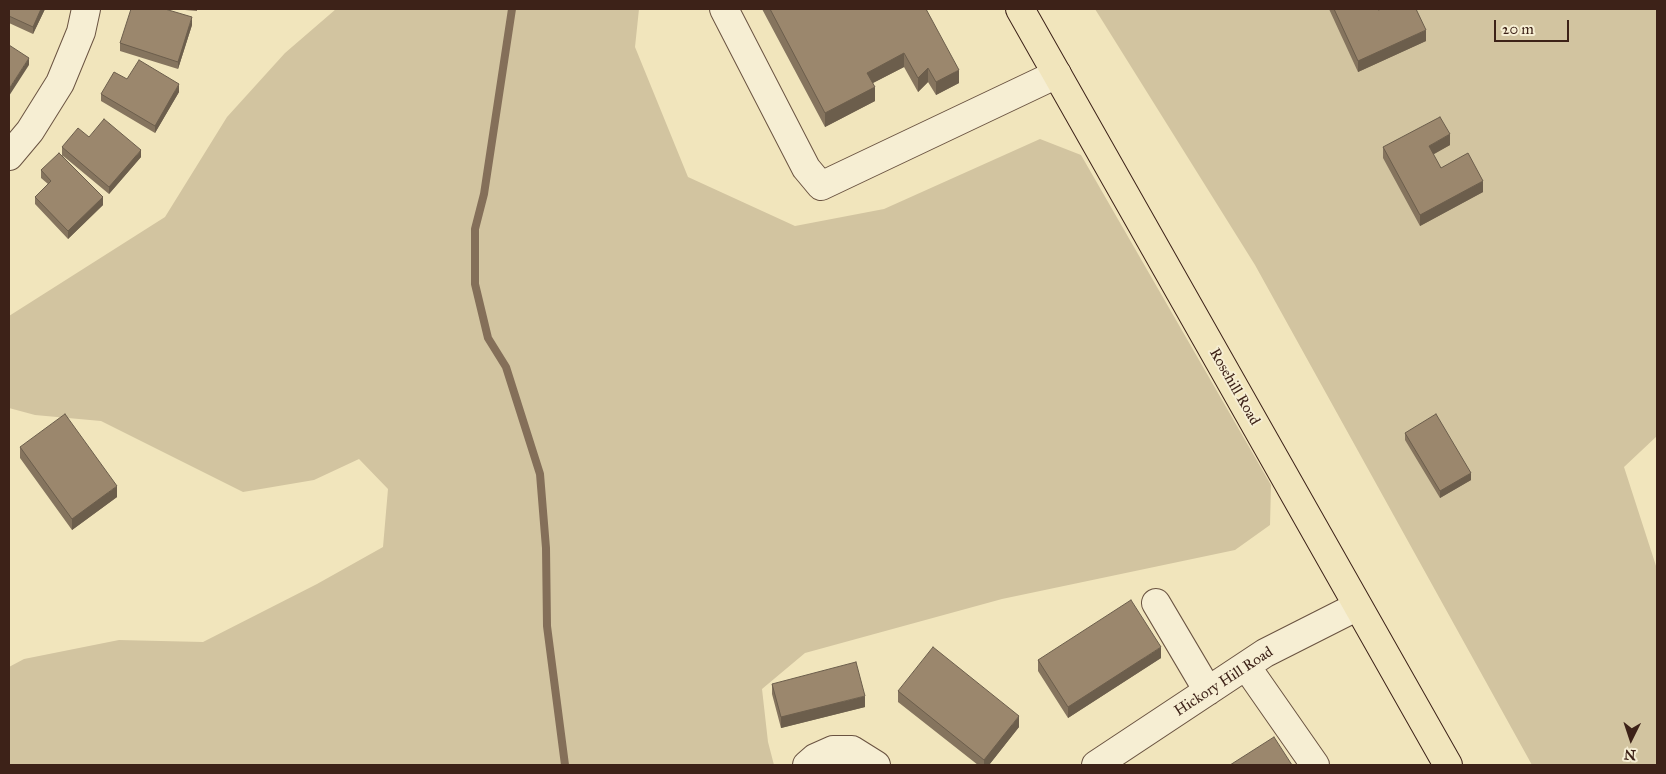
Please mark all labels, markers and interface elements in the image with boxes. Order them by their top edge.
scale bar [1496,10,1571,42]
text: 20 m [1502,20,1534,38]
street label: Rosehill Road [1205,345,1263,429]
street label: Hickory Hill Road [1171,643,1277,721]
north arrow [1606,714,1656,764]
text: N [1623,746,1636,763]

